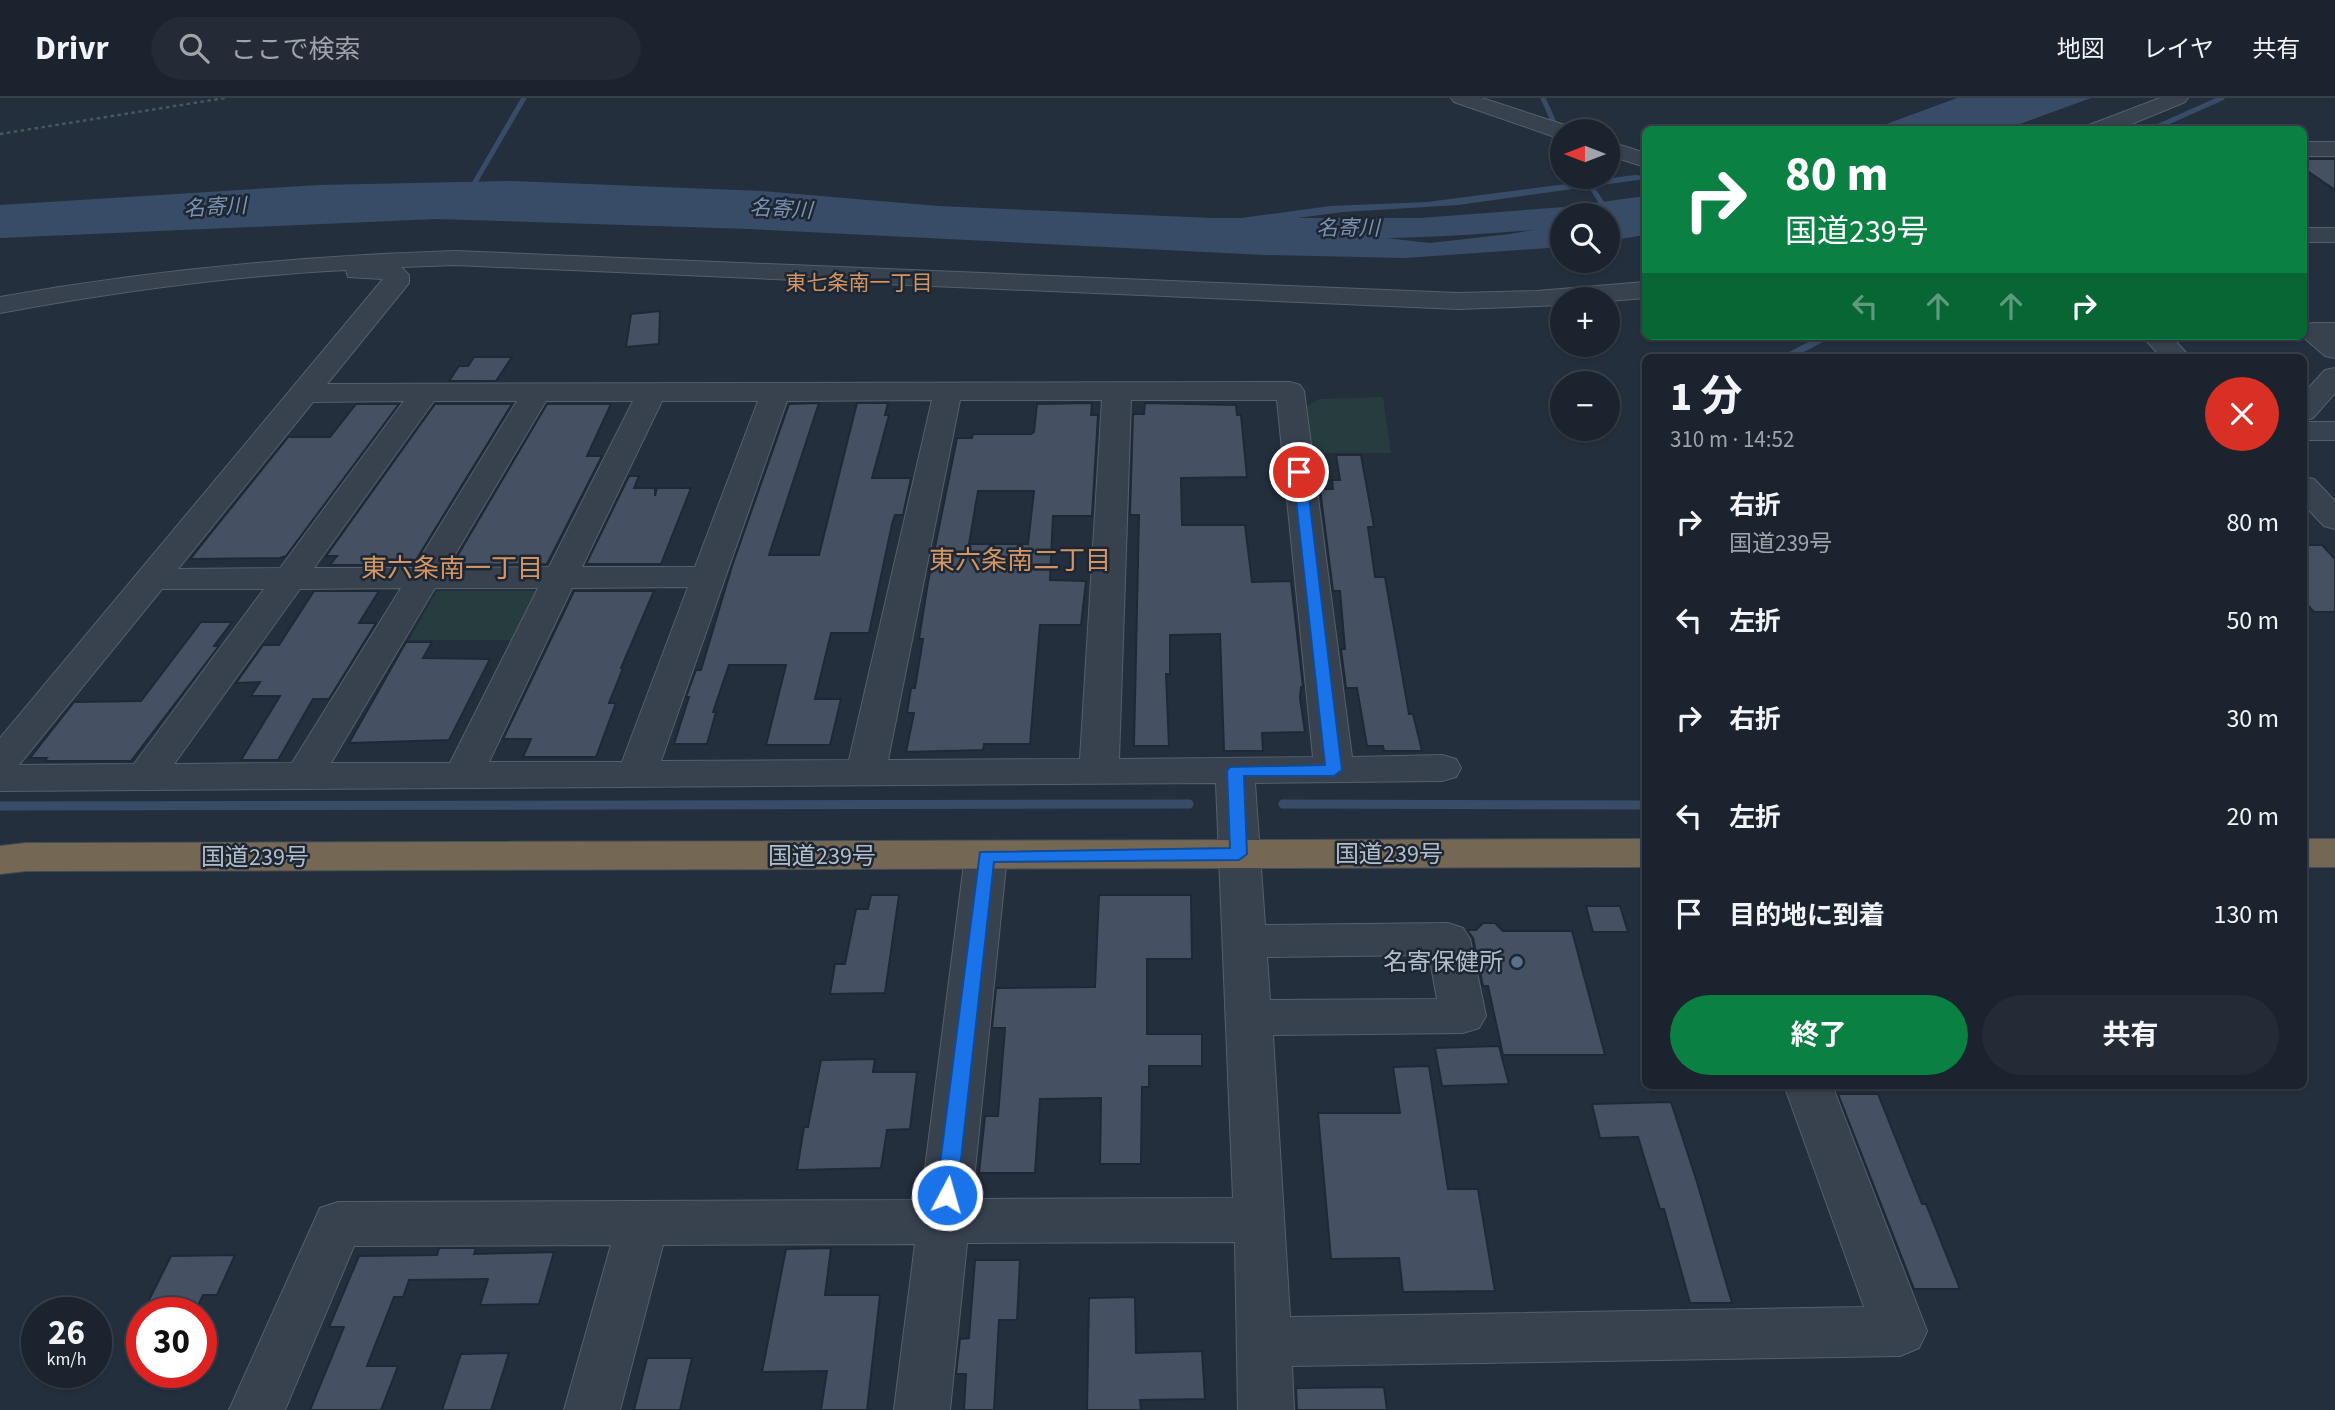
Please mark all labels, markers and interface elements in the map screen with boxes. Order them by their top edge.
search box [151,17,641,80]
text: Drivr [35,25,109,72]
icon: search [175,29,213,67]
text: ここで検索 [231,31,361,68]
text: 地図 [2057,32,2105,67]
text: レイヤ [2143,32,2214,67]
text: 共有 [2252,32,2300,67]
north arrow [1550,119,1620,189]
map controls [1550,119,1620,441]
text: 80 m [1785,140,1889,210]
icon: right [1670,154,1761,245]
water label: 名寄川 [183,190,249,224]
water label: 名寄川 [749,192,815,226]
button: search [1550,203,1620,273]
text: 国道239号 [1785,209,1929,255]
water label: 名寄川 [1317,213,1381,243]
district label: 東七条南一丁目 [786,268,933,298]
button: + [1550,287,1620,357]
icon: left [1846,287,1884,325]
icon: ahead [1919,287,1957,325]
icon: ahead [1992,287,2030,325]
icon: right [2065,287,2103,325]
text: 1 分 [1670,367,1743,427]
button: − [1550,371,1620,441]
button: close [2205,377,2279,451]
text: 310 m · 14:52 [1670,423,1794,456]
pin [1269,442,1329,502]
icon: arrive [1280,453,1318,491]
text: 右折 [1729,487,1781,524]
icon: right [1670,503,1708,541]
text: 80 m [2226,504,2279,541]
text: 国道239号 [1729,527,1832,560]
district label: 東六条南二丁目 [929,542,1111,579]
district label: 東六条南一丁目 [361,550,543,587]
icon: left [1670,601,1708,639]
text: 50 m [2226,602,2279,639]
text: 左折 [1729,603,1781,640]
icon: right [1670,699,1708,737]
text: 30 m [2226,700,2279,737]
text: 右折 [1729,701,1781,738]
icon: left [1670,797,1708,835]
text: 20 m [2226,798,2279,835]
text: 左折 [1729,799,1781,836]
street label: 国道239号 [1335,837,1443,872]
street label: 国道239号 [768,839,876,874]
street label: 国道239号 [201,840,309,875]
icon: arrive [1670,895,1708,933]
text: 130 m [2213,896,2279,933]
text: 目的地に到着 [1729,897,1885,934]
place label: 名寄保健所 [1383,945,1503,980]
marker: 名寄保健所 [1509,954,1525,970]
button: 終了 [1670,995,1968,1075]
button: 共有 [1982,995,2279,1075]
position arrow [910,1158,984,1232]
speed limit sign: 30 [126,1297,217,1388]
text: 26 [48,1308,85,1358]
text: km/h [47,1347,86,1372]

